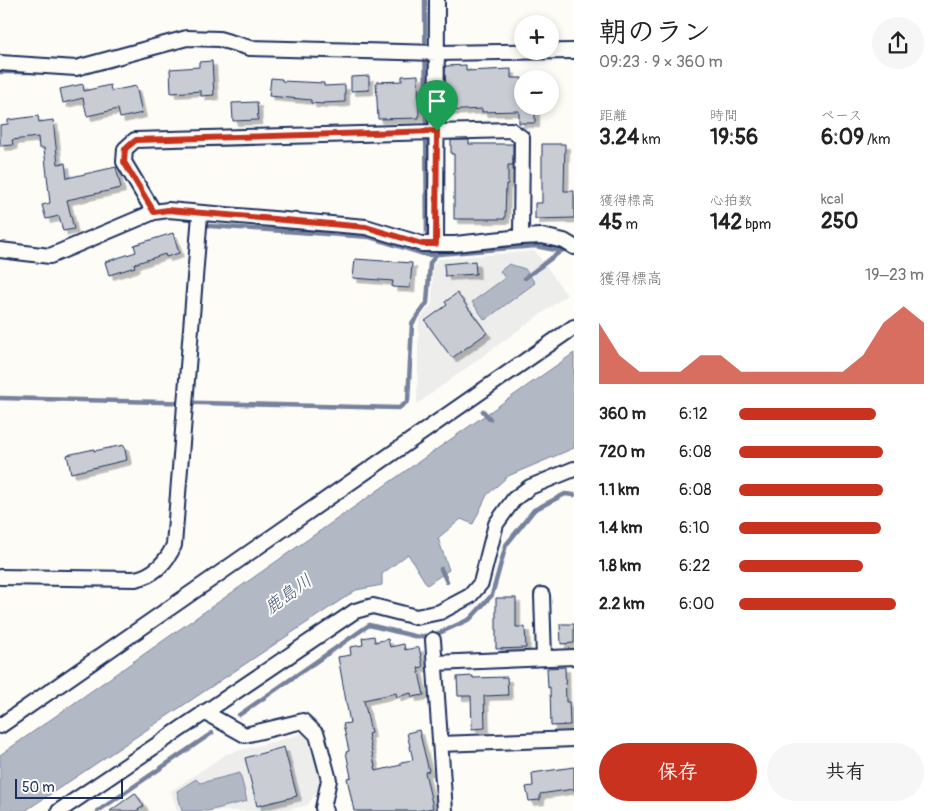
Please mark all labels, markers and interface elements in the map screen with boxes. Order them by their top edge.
map controls [514,15,559,115]
button: + [514,15,559,60]
text: 朝のラン [599,15,711,50]
button: share [872,17,924,69]
text: 09:23 · 9 × 360 m [599,52,723,72]
button: − [514,70,559,115]
pin [416,80,458,131]
icon: arrive [423,87,451,115]
text: 距離 [599,107,627,124]
text: 時間 [710,107,738,124]
text: ペース [821,107,862,124]
text: 3.24 [599,124,639,151]
text: 19:56 [710,124,758,151]
text: 6:09 [821,124,864,151]
text: km [639,131,661,148]
text: /km [864,131,890,148]
text: kcal [821,191,844,208]
text: 獲得標高 [599,192,655,209]
text: 心拍数 [710,192,752,209]
text: 250 [821,208,858,235]
text: 45 [599,209,623,236]
text: 142 [710,209,742,236]
text: m [623,216,638,233]
text: bpm [742,216,771,233]
text: 19–23 m [865,265,924,285]
text: 獲得標高 [599,269,663,289]
text: 360 m [599,404,646,424]
text: 6:12 [679,404,708,424]
text: 720 m [599,442,645,462]
text: 6:08 [679,442,712,462]
text: 1.1 km [599,480,639,500]
text: 6:08 [679,480,712,500]
text: 1.4 km [599,518,642,538]
text: 6:10 [679,518,710,538]
text: 1.8 km [599,556,641,576]
text: 6:22 [679,556,710,576]
water label: 鹿島川 [260,569,317,620]
text: 2.2 km [599,594,645,614]
text: 6:00 [679,594,714,614]
button: 保存 [599,743,757,801]
button: 共有 [767,743,924,801]
scale bar [15,776,122,799]
text: 50 m [22,779,55,796]

